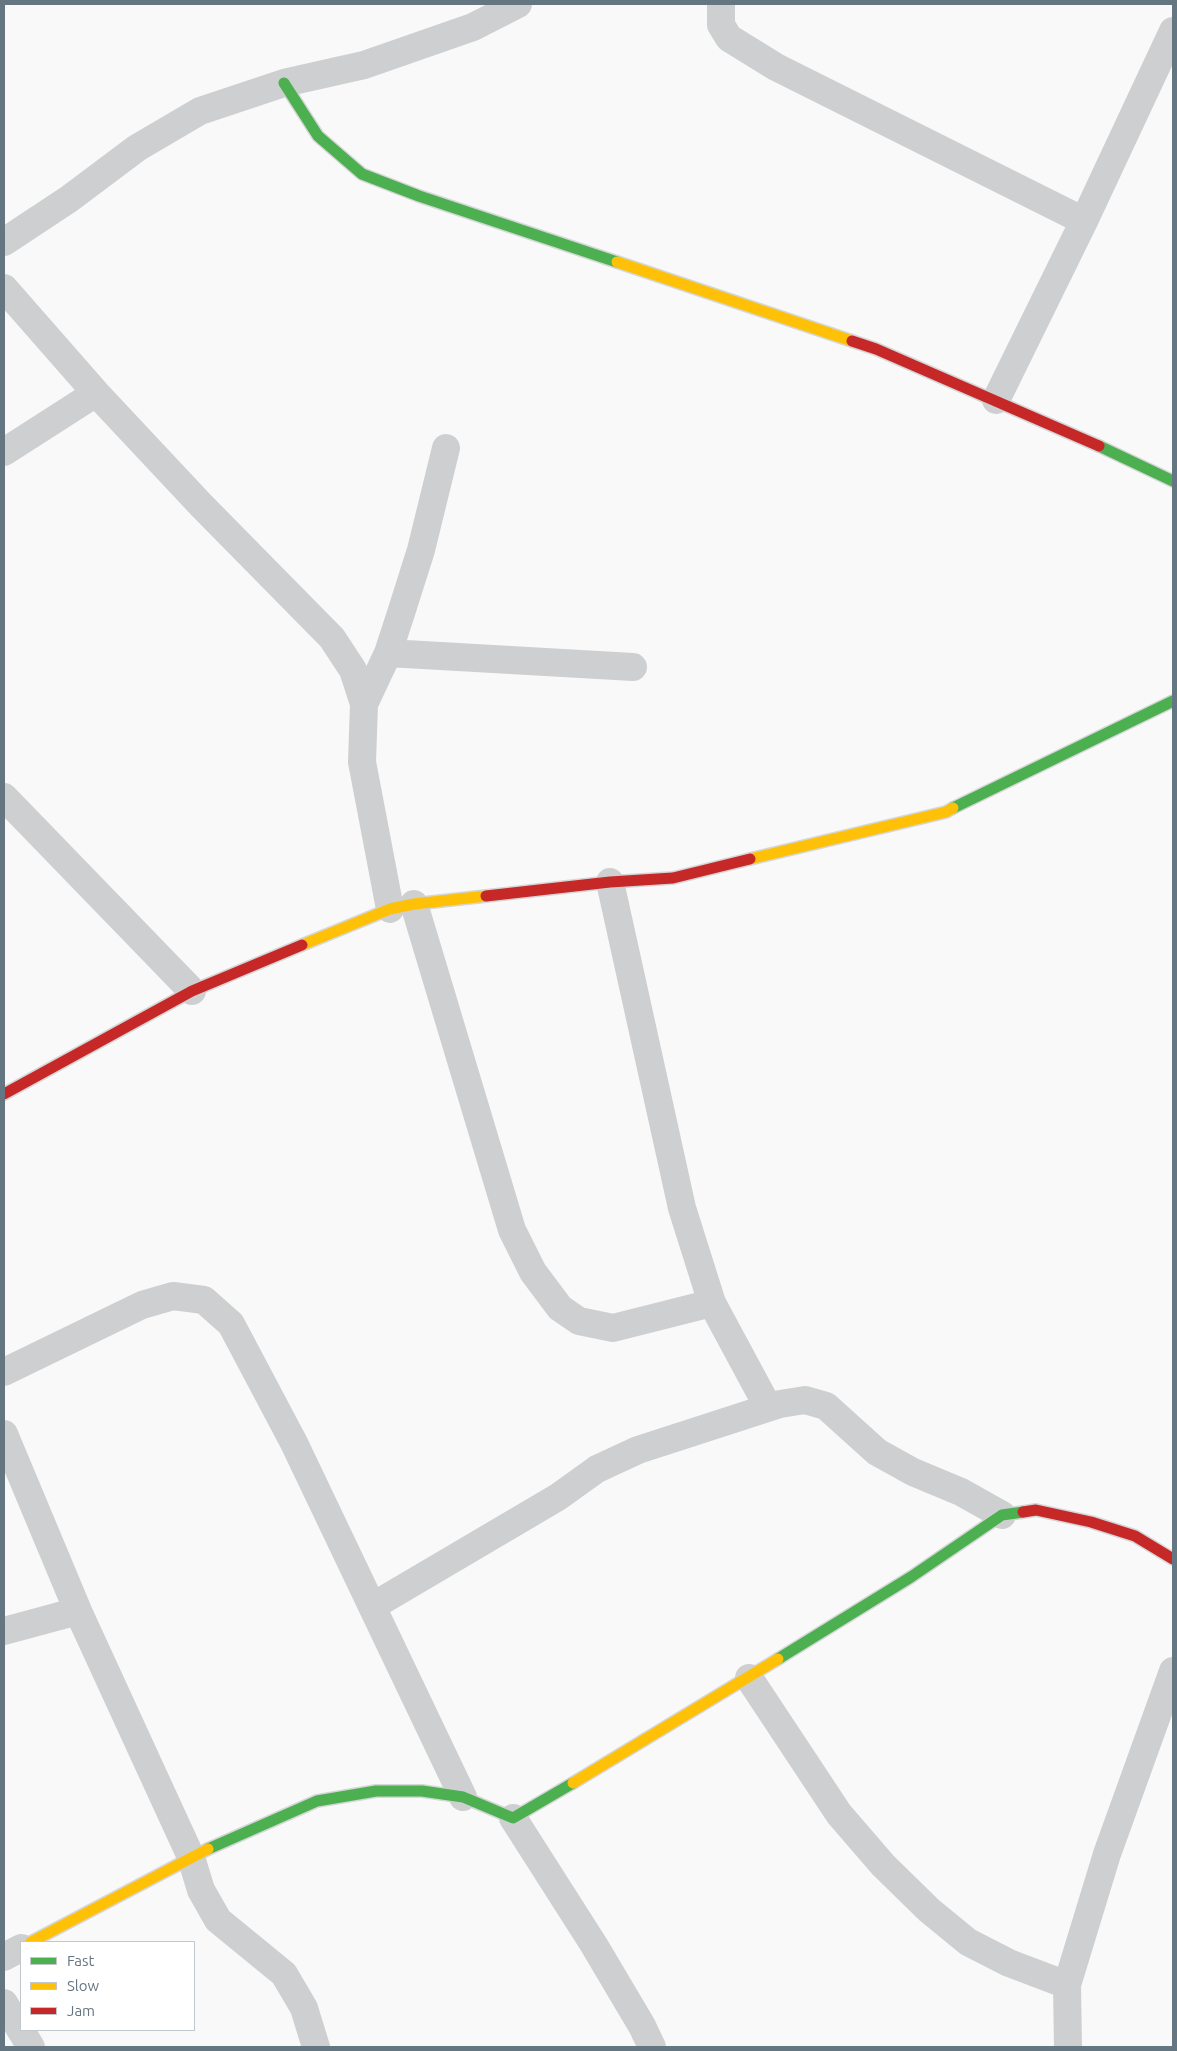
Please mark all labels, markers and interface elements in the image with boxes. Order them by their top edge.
legend [20,1941,195,2031]
text: Fast [67,1952,94,1969]
text: Slow [67,1977,99,1994]
text: Jam [67,2002,95,2019]

